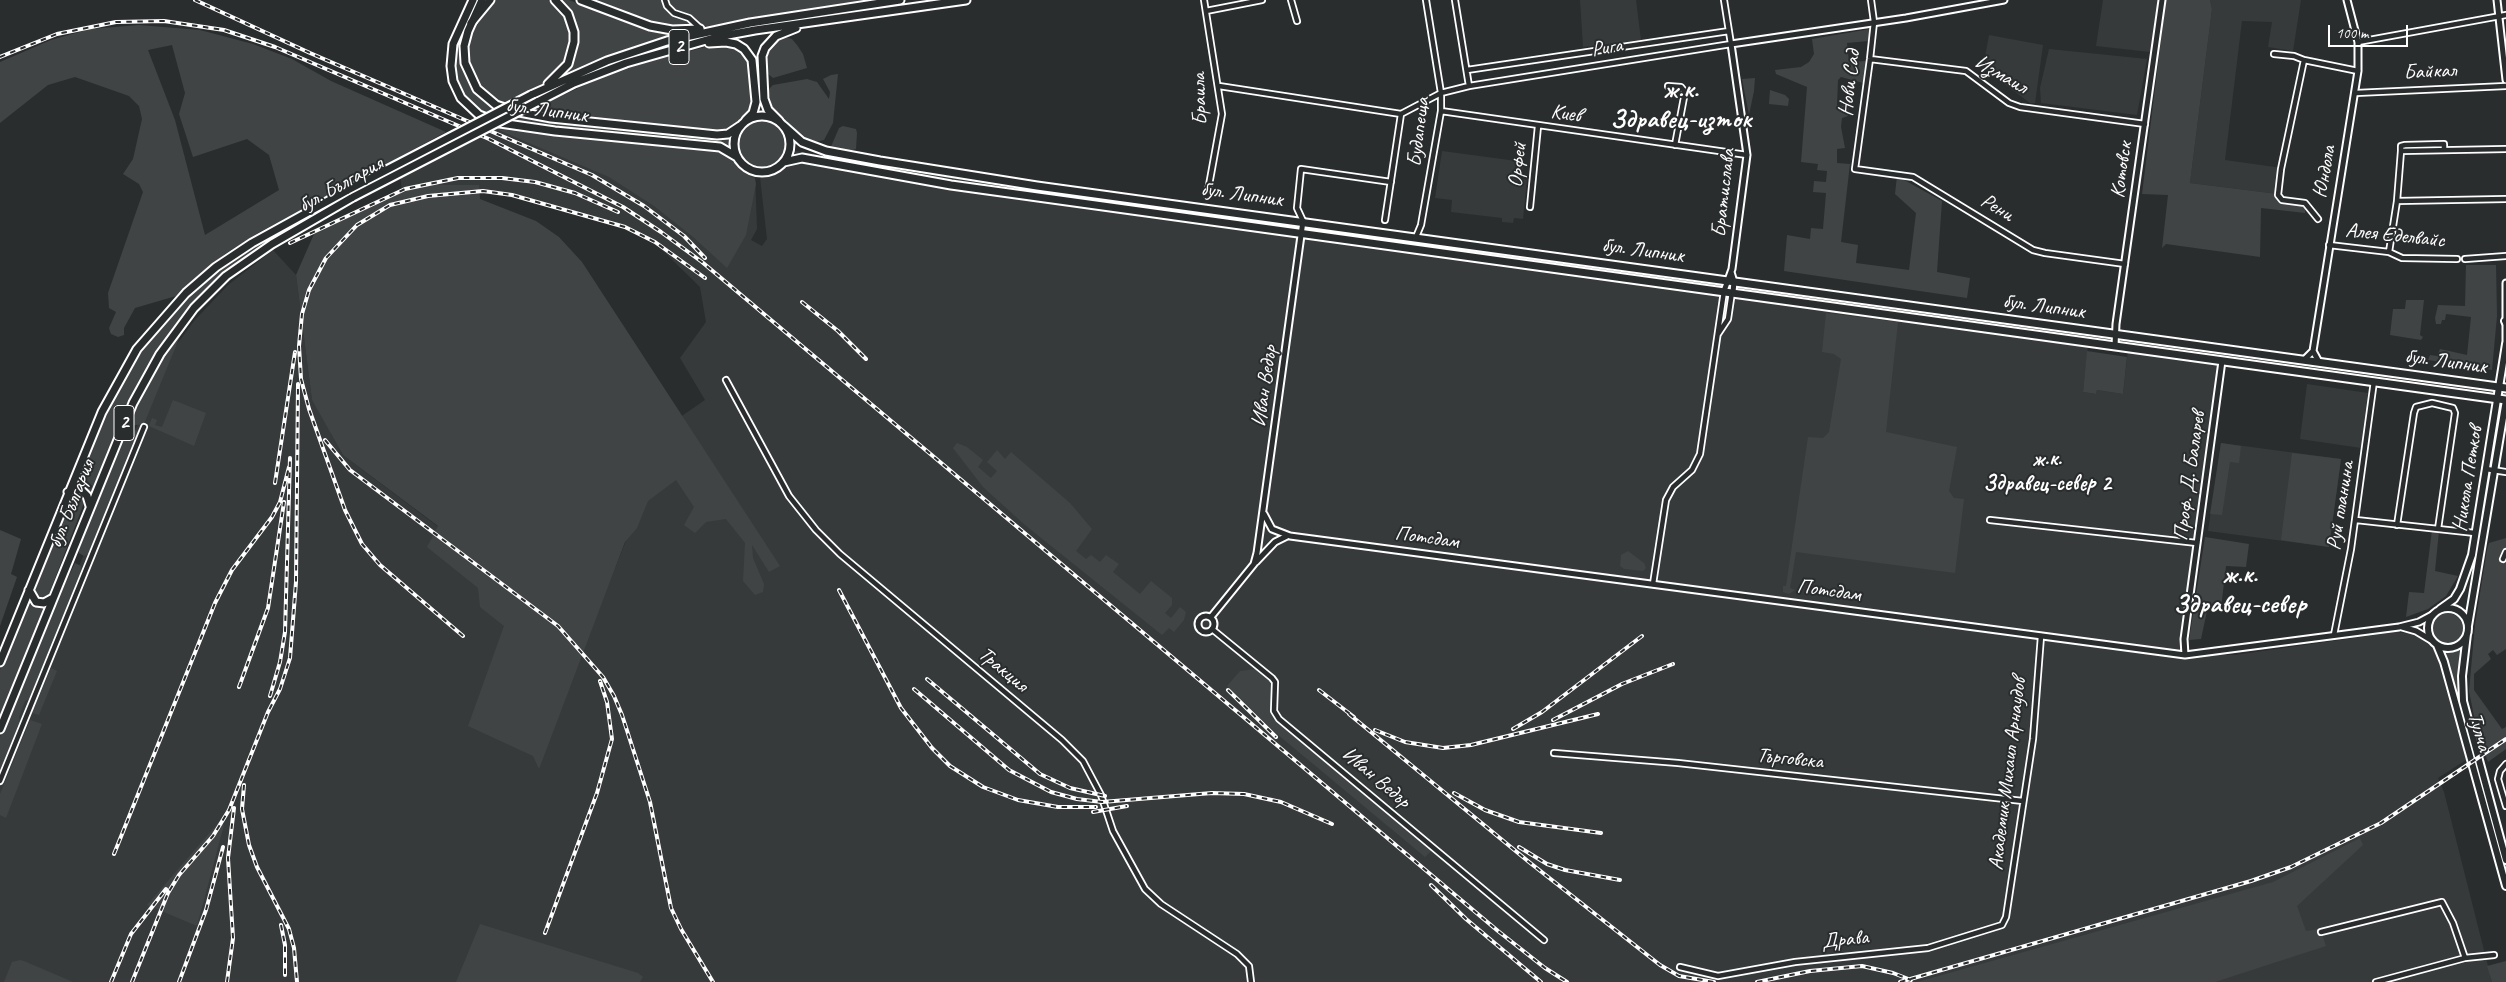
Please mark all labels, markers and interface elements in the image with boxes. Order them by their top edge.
scale bar [2331,15,2411,47]
text: 100 m [2336,24,2368,43]
road number: 2 [669,30,689,64]
street label: Рига [1590,33,1624,63]
street label: Нови Сад [1833,48,1867,118]
street label: Измаил [1970,50,2032,100]
street label: Байкал [2403,58,2457,86]
street label: Браила [1186,72,1214,126]
district label: ж.к. Здравец-изток [1610,74,1752,136]
street label: бул. Липник [504,93,590,129]
street label: Будапеща [1402,96,1436,168]
street label: Киев [1549,99,1583,129]
street label: Котовск [2106,140,2138,200]
street label: Орфей [1503,141,1533,189]
street label: Юндола [2308,144,2342,200]
street label: Братислава [1707,147,1741,239]
street label: бул. България [294,151,388,219]
street label: бул. Липник [1199,177,1285,213]
street label: Рени [1976,188,2018,228]
street label: Алея Еделвайс [2344,218,2446,254]
street label: бул. Липник [1600,233,1686,269]
street label: бул. Липник [2001,289,2087,325]
street label: Иван Ведър [1247,344,1283,428]
street label: бул. Липник [2403,344,2489,380]
road number: 2 [114,406,134,440]
street label: Проф. Д. Баларев [2168,410,2212,542]
street label: Никола Петков [2447,425,2489,533]
district label: ж.к. Здравец-север 2 [1983,446,2111,498]
street label: бул. България [43,456,101,552]
street label: Руй планина [2322,460,2360,552]
street label: Потсдам [1393,521,1461,555]
district label: ж.к. Здравец-север [2174,559,2306,620]
street label: Потсдам [1795,574,1863,608]
street label: Тракция [973,642,1033,698]
street label: Академик Михаил Арнаудов [1984,676,2032,872]
street label: Тулча [2462,710,2496,754]
street label: Иван Ведър [1336,742,1416,814]
street label: Търговска [1756,743,1824,775]
street label: Драва [1820,925,1870,955]

